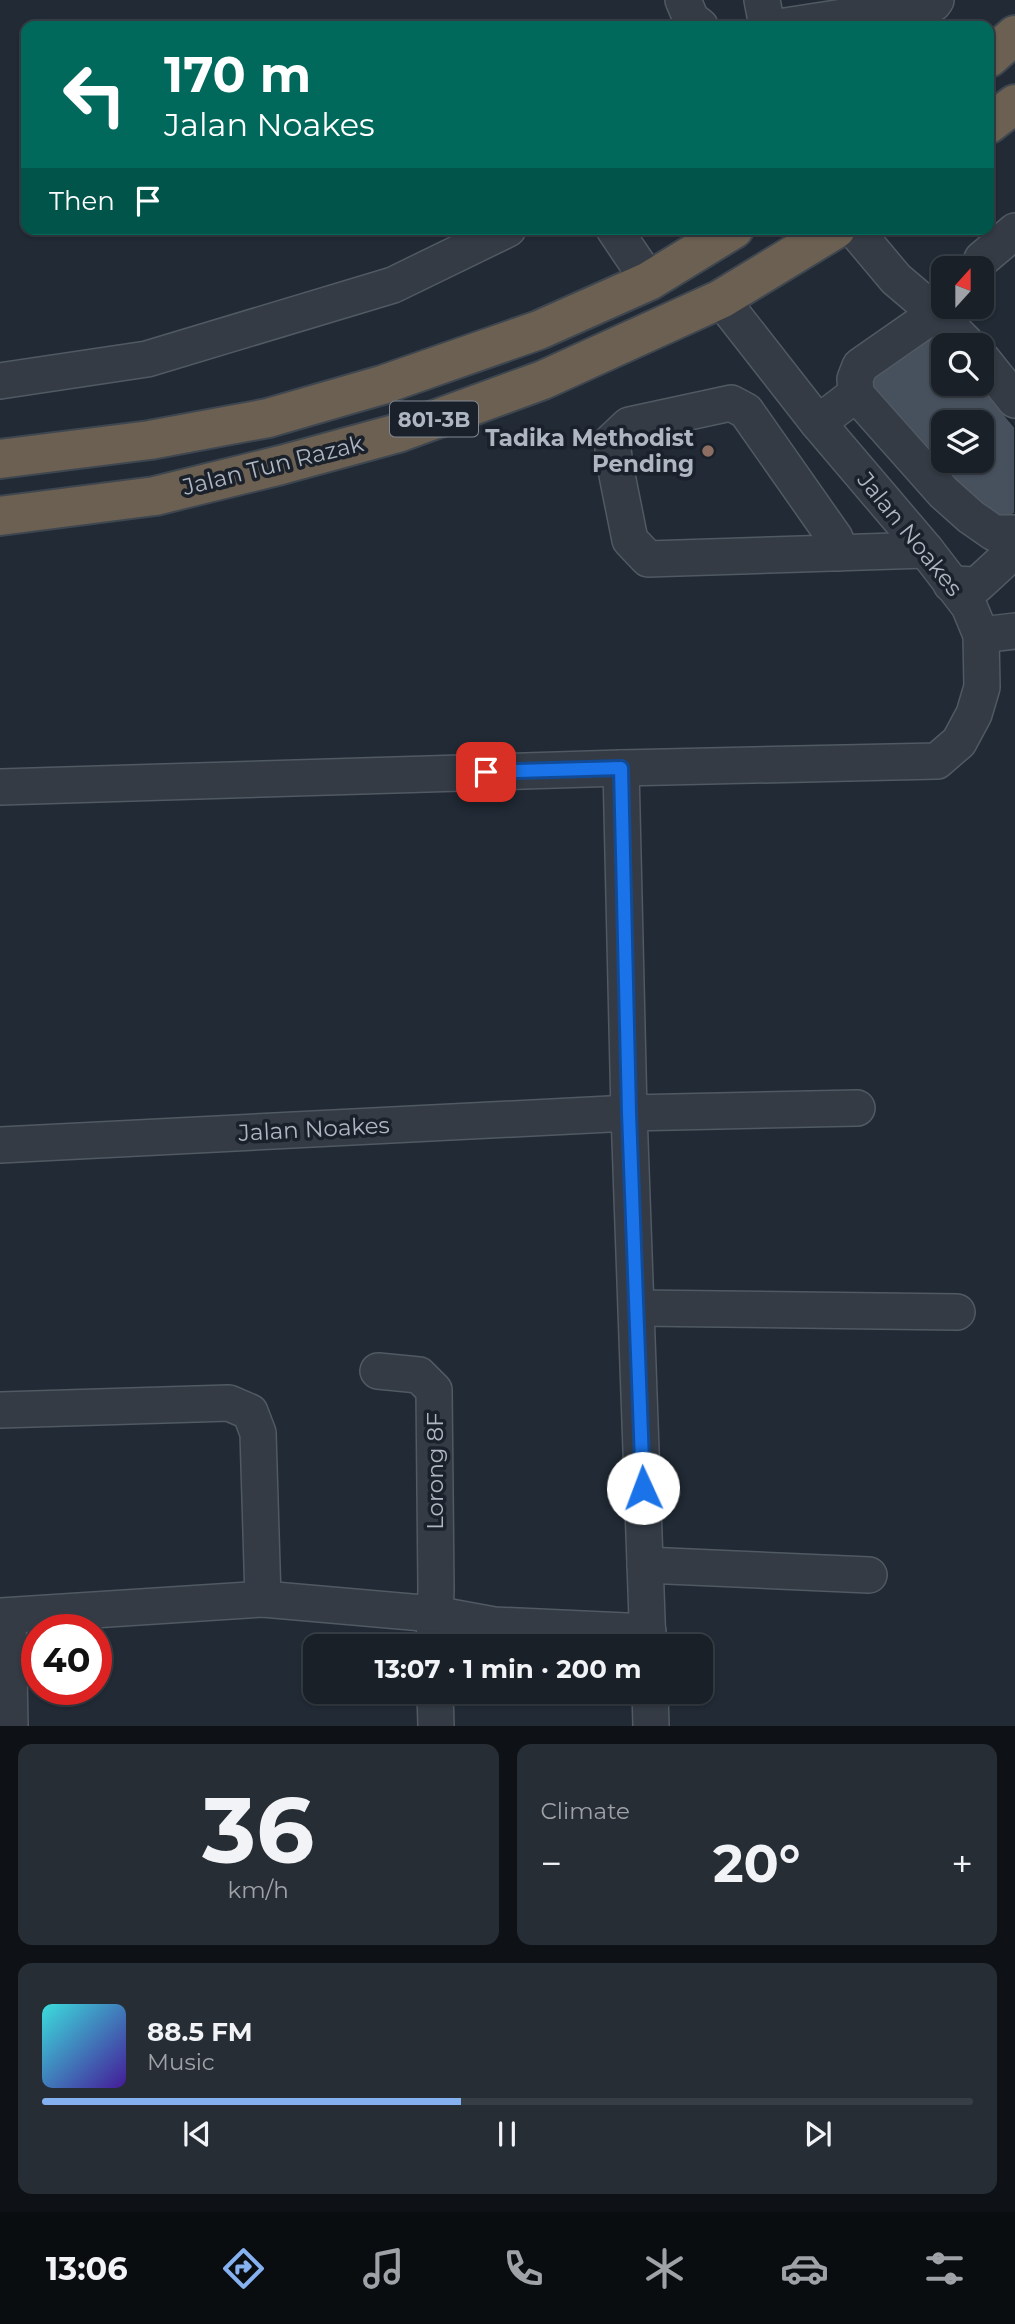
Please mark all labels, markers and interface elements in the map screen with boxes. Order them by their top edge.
text: 170 m [164,45,311,104]
icon: left [49,49,140,140]
text: Jalan Noakes [164,105,375,144]
icon: arrive [129,182,167,220]
text: Then [49,185,115,217]
north arrow [931,256,994,318]
map controls [931,256,994,473]
button: search [931,333,994,396]
road number: 801-3B [390,402,478,436]
button: layers [931,410,994,473]
place label: Tadika Methodist Pending [485,424,694,478]
street label: Jalan Tun Razak [179,429,367,501]
marker: Tadika Methodist Pending [700,443,716,459]
street label: Jalan Noakes [851,466,969,602]
pin [456,742,516,802]
icon: arrive [467,753,505,791]
street label: Jalan Noakes [237,1111,390,1147]
street label: Lorong 8F [421,1412,449,1530]
position arrow [606,1451,680,1525]
speed limit sign: 40 [21,1614,112,1705]
text: 13:07 · 1 min · 200 m [374,1653,642,1685]
text: 36 [202,1775,314,1886]
text: Climate [541,1797,630,1825]
text: 20° [713,1832,801,1895]
text: − [541,1840,562,1887]
text: + [951,1840,973,1887]
text: km/h [228,1876,289,1904]
text: 88.5 FM [147,2016,253,2048]
text: Music [147,2048,215,2076]
icon: previous [178,2115,216,2153]
icon: pause [488,2115,526,2153]
icon: next [799,2115,837,2153]
icon: directions [219,2244,268,2293]
icon: music [359,2244,408,2293]
icon: phone [499,2244,548,2293]
icon: climate [640,2244,689,2293]
icon: car [780,2244,829,2293]
icon: filters [920,2244,969,2293]
text: 13:06 [46,2249,128,2288]

